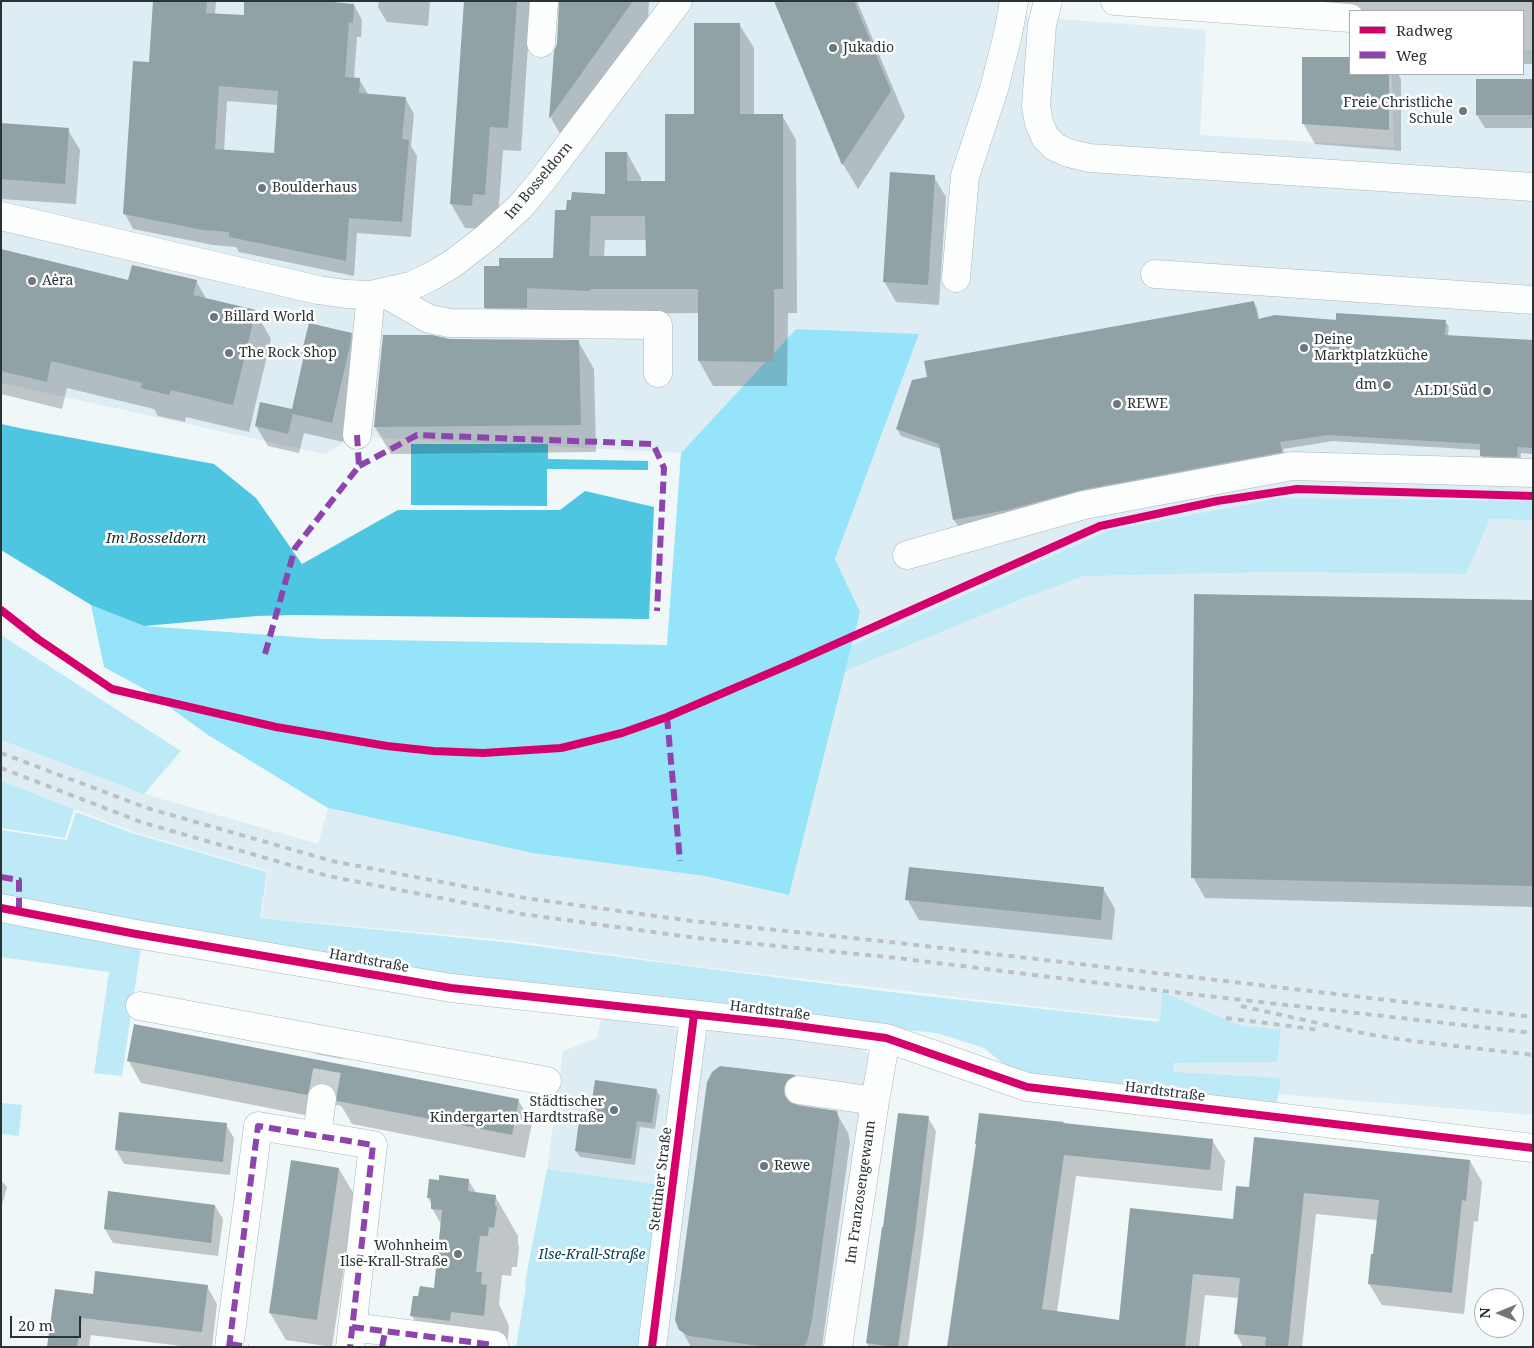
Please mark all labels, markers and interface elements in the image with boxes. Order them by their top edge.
legend [1349,10,1524,75]
text: Radweg [1396,20,1453,40]
place label: Jukadio [843,40,894,56]
marker: Jukadio [827,42,839,54]
text: Weg [1396,45,1427,65]
place label: Freie Christliche Schule [1343,95,1453,128]
marker: Freie Christliche Schule [1457,105,1469,117]
street label: Im Bosseldorn [502,139,576,223]
place label: Boulderhaus [272,180,357,196]
marker: Boulderhaus [256,182,268,194]
place label: Aėra [42,273,73,289]
marker: Aėra [26,275,38,287]
place label: Billard World [224,309,314,325]
marker: Billard World [208,311,220,323]
place label: Deine Marktplatzküche [1314,332,1428,364]
marker: Deine Marktplatzküche [1298,342,1310,354]
place label: The Rock Shop [239,345,337,361]
marker: The Rock Shop [223,347,235,359]
place label: dm [1355,377,1377,393]
marker: dm [1381,379,1393,391]
place label: ALDI Süd [1414,383,1477,399]
marker: ALDI Süd [1481,385,1493,397]
place label: REWE [1127,396,1168,412]
marker: REWE [1111,398,1123,410]
water label: Im Bosseldorn [106,530,206,548]
street label: Hardtstraße [328,946,410,976]
street label: Hardtstraße [729,998,811,1024]
street label: Hardtstraße [1124,1079,1206,1105]
place label: Städtischer Kindergarten Hardtstraße [430,1094,604,1126]
marker: Städtischer Kindergarten Hardtstraße [608,1104,620,1116]
street label: Im Franzosengewann [843,1119,879,1265]
street label: Stettiner Straße [646,1126,676,1232]
place label: Rewe [774,1158,810,1174]
marker: Rewe [758,1160,770,1172]
place label: Wohnheim Ilse-Krall-Straße [340,1238,448,1270]
park label: Ilse-Krall-Straße [539,1247,645,1263]
marker: Wohnheim Ilse-Krall-Straße [452,1248,464,1260]
north arrow [1474,1288,1524,1338]
scale bar [12,1306,84,1338]
text: N [1475,1307,1494,1319]
text: 20 m [18,1315,53,1335]

